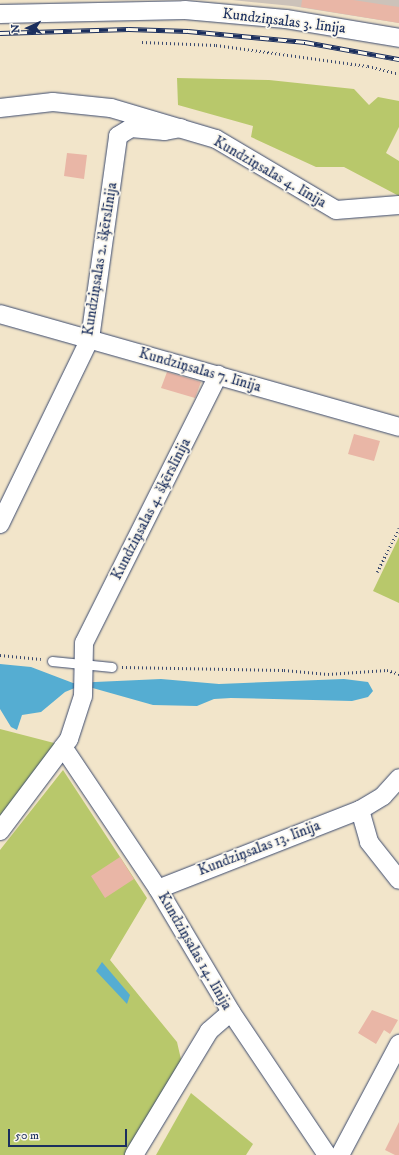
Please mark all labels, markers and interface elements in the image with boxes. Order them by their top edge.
street label: Kundziņsalas 3. līnija [221,5,347,37]
north arrow [8,8,48,48]
text: N [9,24,23,34]
street label: Kundziņsalas 4. līnija [210,132,330,212]
street label: Kundziņsalas 2. šķērslīnija [79,181,121,337]
street label: Kundziņsalas 7. līnija [137,344,263,396]
street label: Kundziņsalas 4. šķērslīnija [107,435,195,583]
street label: Kundziņsalas 13. līnija [195,816,323,880]
street label: Kundziņsalas 14. līnija [154,889,236,1013]
scale bar [10,1121,129,1147]
text: 50 m [15,1128,39,1143]

